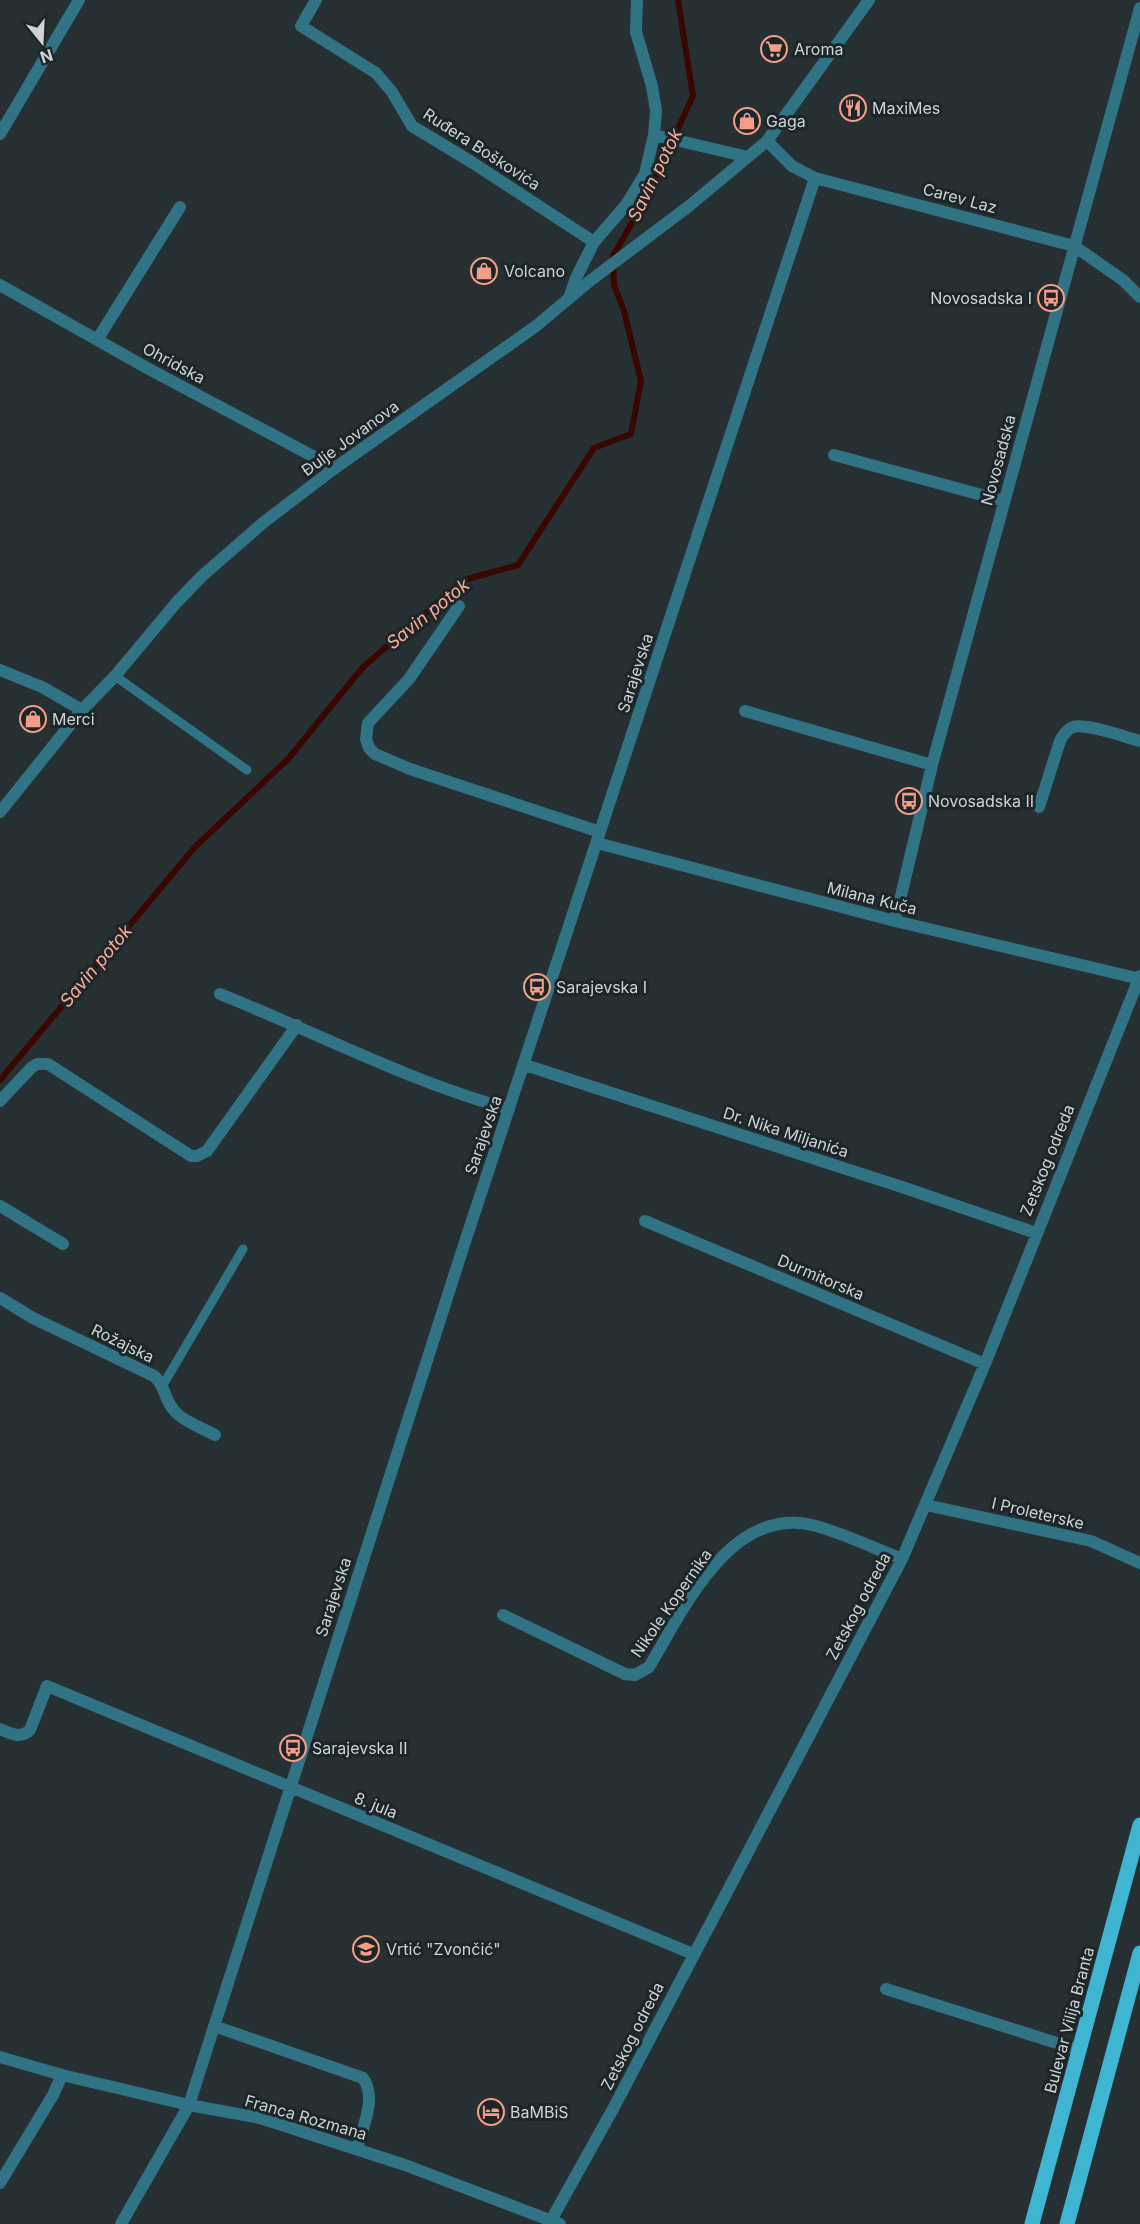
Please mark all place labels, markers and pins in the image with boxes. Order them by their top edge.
supermarket icon: Aroma [759,34,789,64]
place label: Aroma [794,39,843,59]
restaurant icon: MaxiMes [838,93,868,123]
place label: MaxiMes [872,98,940,118]
shop icon: Gaga [732,106,762,136]
place label: Gaga [766,111,806,131]
shop icon: Volcano [469,256,499,286]
place label: Volcano [504,261,565,281]
bus stop icon: Novosadska I [1036,283,1066,313]
place label: Novosadska I [930,288,1032,308]
shop icon: Merci [18,704,48,734]
place label: Merci [52,709,95,729]
bus stop icon: Novosadska II [894,786,924,816]
place label: Novosadska II [928,791,1034,811]
bus stop icon: Sarajevska I [522,972,552,1002]
place label: Sarajevska I [556,977,647,997]
bus stop icon: Sarajevska II [278,1733,308,1763]
place label: Sarajevska II [312,1738,407,1758]
school or university icon: Vrtić "Zvončić" [351,1934,381,1964]
place label: Vrtić "Zvončić" [386,1939,501,1959]
hotel icon: BaMBiS [476,2097,506,2127]
place label: BaMBiS [510,2102,569,2122]

